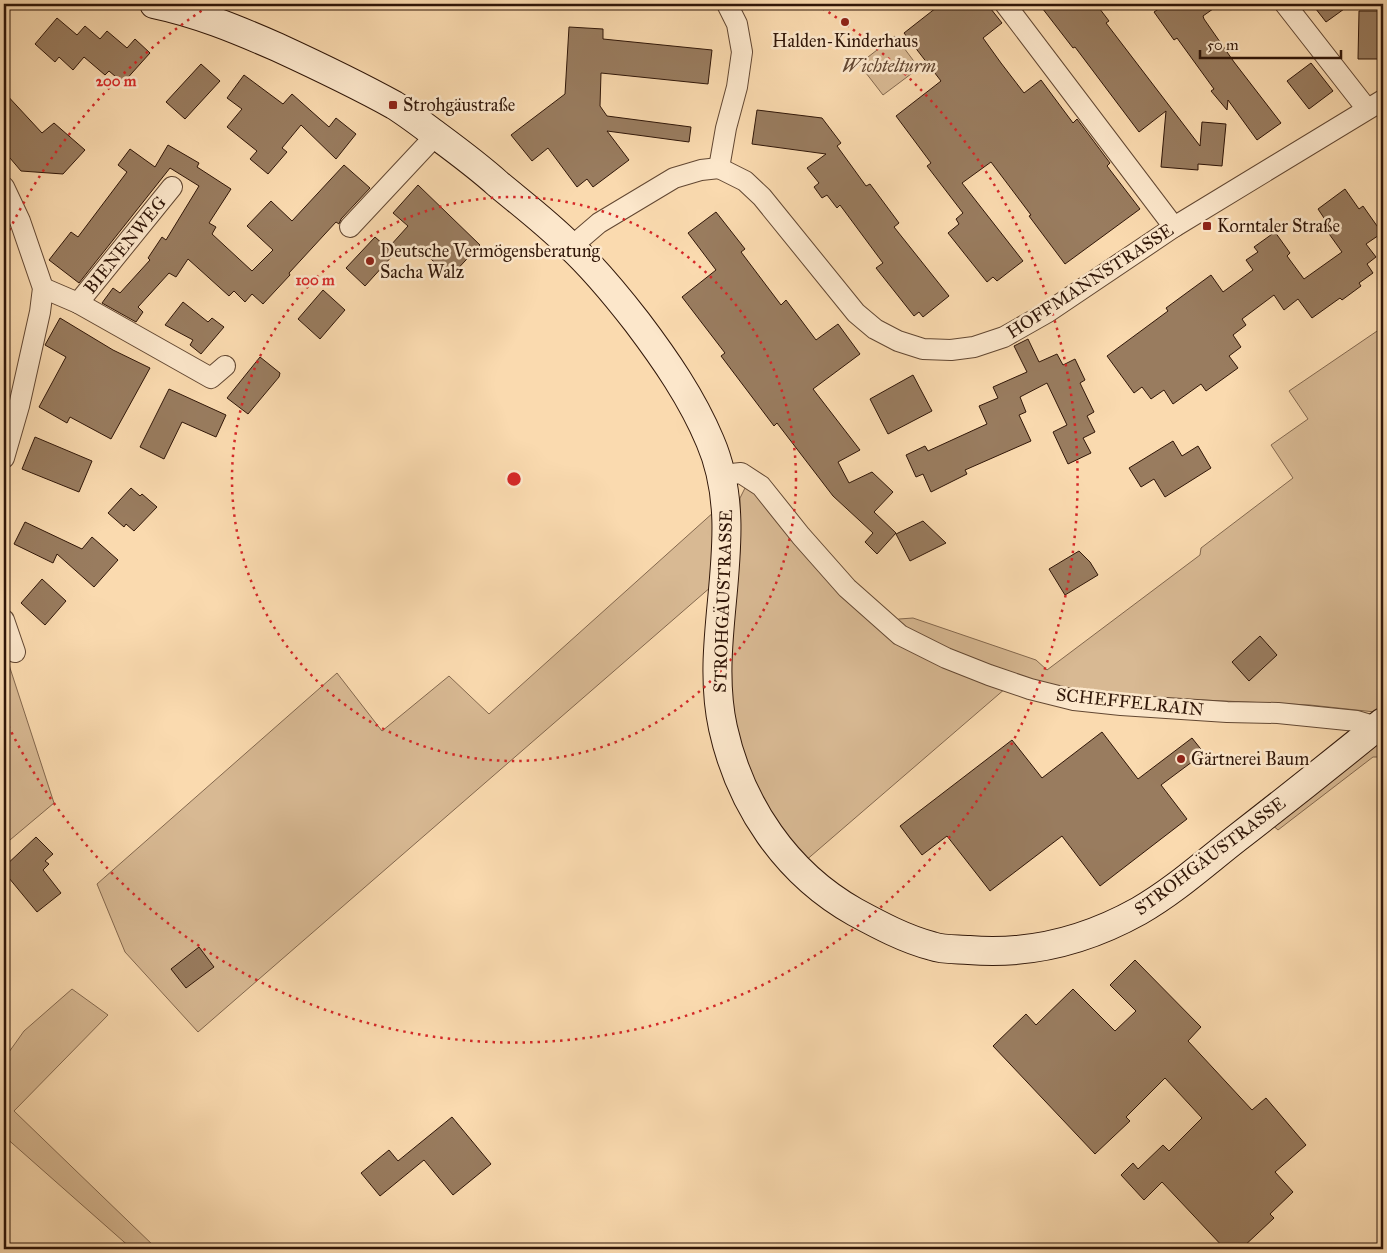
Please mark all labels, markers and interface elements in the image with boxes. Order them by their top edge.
marker: Halden-Kinderhaus [839,16,851,28]
scale bar [1200,28,1341,60]
place label: Halden-Kinderhaus [772,30,918,52]
text: 50 m [1207,36,1239,54]
park label: Wichtelturm [842,55,937,77]
text: 200 m [96,72,137,90]
place label: Strohgäustraße [403,94,515,117]
marker: Strohgäustraße [387,99,399,111]
street label: BIENENWEG [79,192,171,298]
place label: Korntaler Straße [1217,215,1340,237]
street label: HOFFMANNSTRASSE [1002,219,1178,343]
marker: Korntaler Straße [1201,220,1213,232]
place label: Deutsche Vermögensberatung Sacha Walz [380,240,600,283]
marker: Deutsche Vermögensberatung Sacha Walz [364,255,376,267]
text: 100 m [295,271,335,289]
centre of rings [505,470,523,488]
street label: STROHGÄUSTRASSE [709,509,737,693]
street label: SCHEFFELRAIN [1055,683,1205,721]
place label: Gärtnerei Baum [1191,748,1309,770]
marker: Gärtnerei Baum [1175,753,1187,765]
street label: STROHGÄUSTRASSE [1130,792,1290,920]

